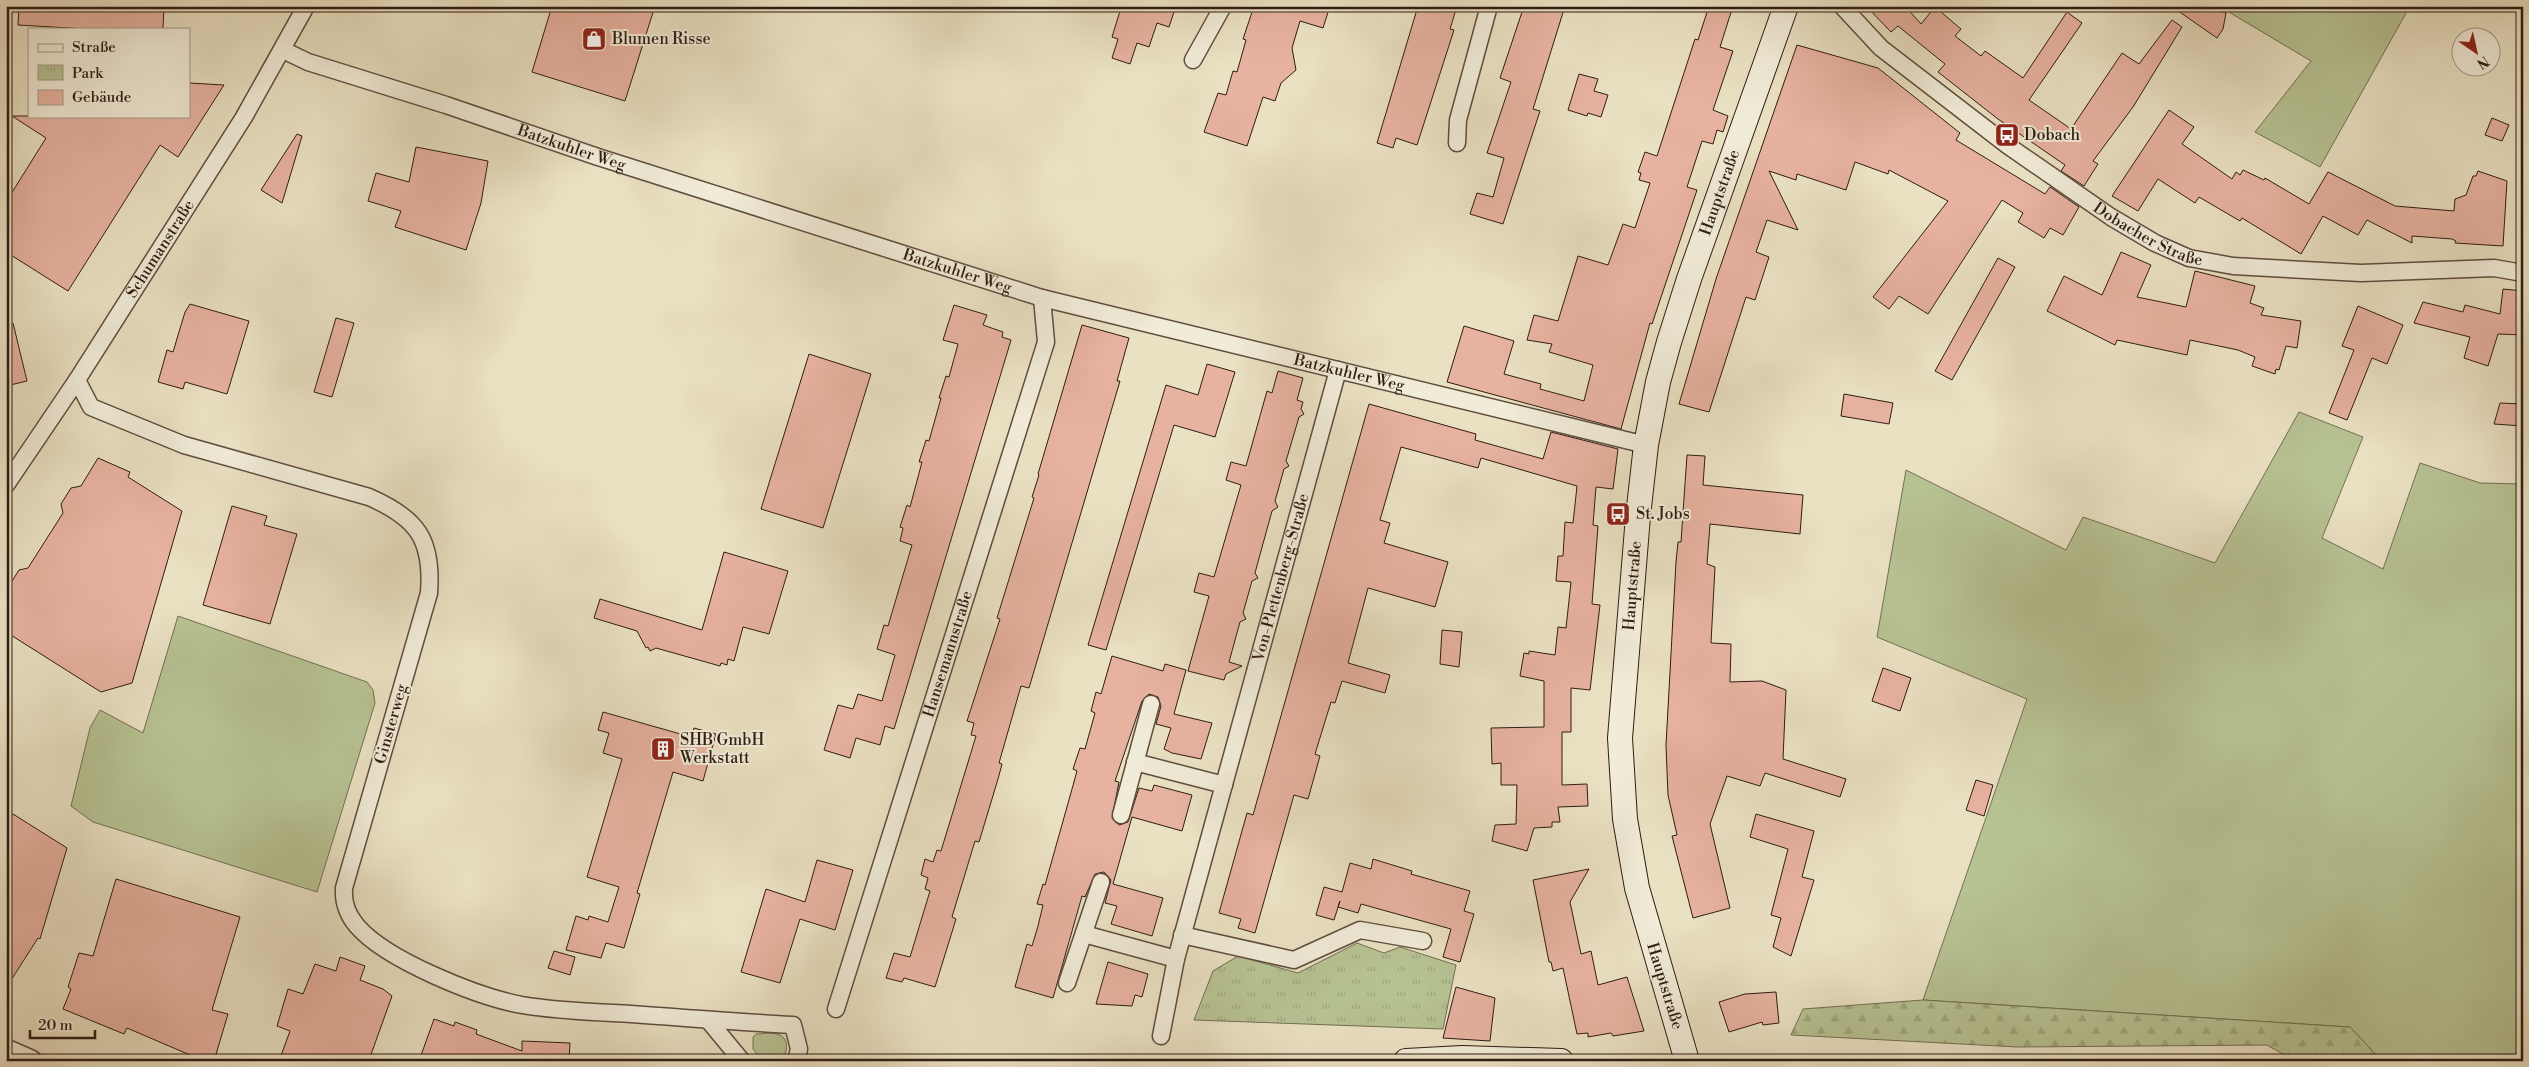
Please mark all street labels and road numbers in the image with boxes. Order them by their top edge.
street label: Batzkuhler Weg [514,120,629,175]
street label: Hauptstraße [1695,147,1744,238]
street label: Schumanstraße [122,196,199,302]
street label: Dobacher Straße [2089,198,2204,270]
street label: Batzkuhler Weg [899,244,1015,298]
street label: Batzkuhler Weg [1291,349,1407,396]
street label: Von-Plettenberg-Straße [1248,491,1314,665]
street label: Hauptstraße [1619,540,1646,631]
street label: Hansemannstraße [918,588,977,720]
street label: Ginsterweg [370,681,412,766]
street label: Hauptstraße [1642,940,1688,1032]

